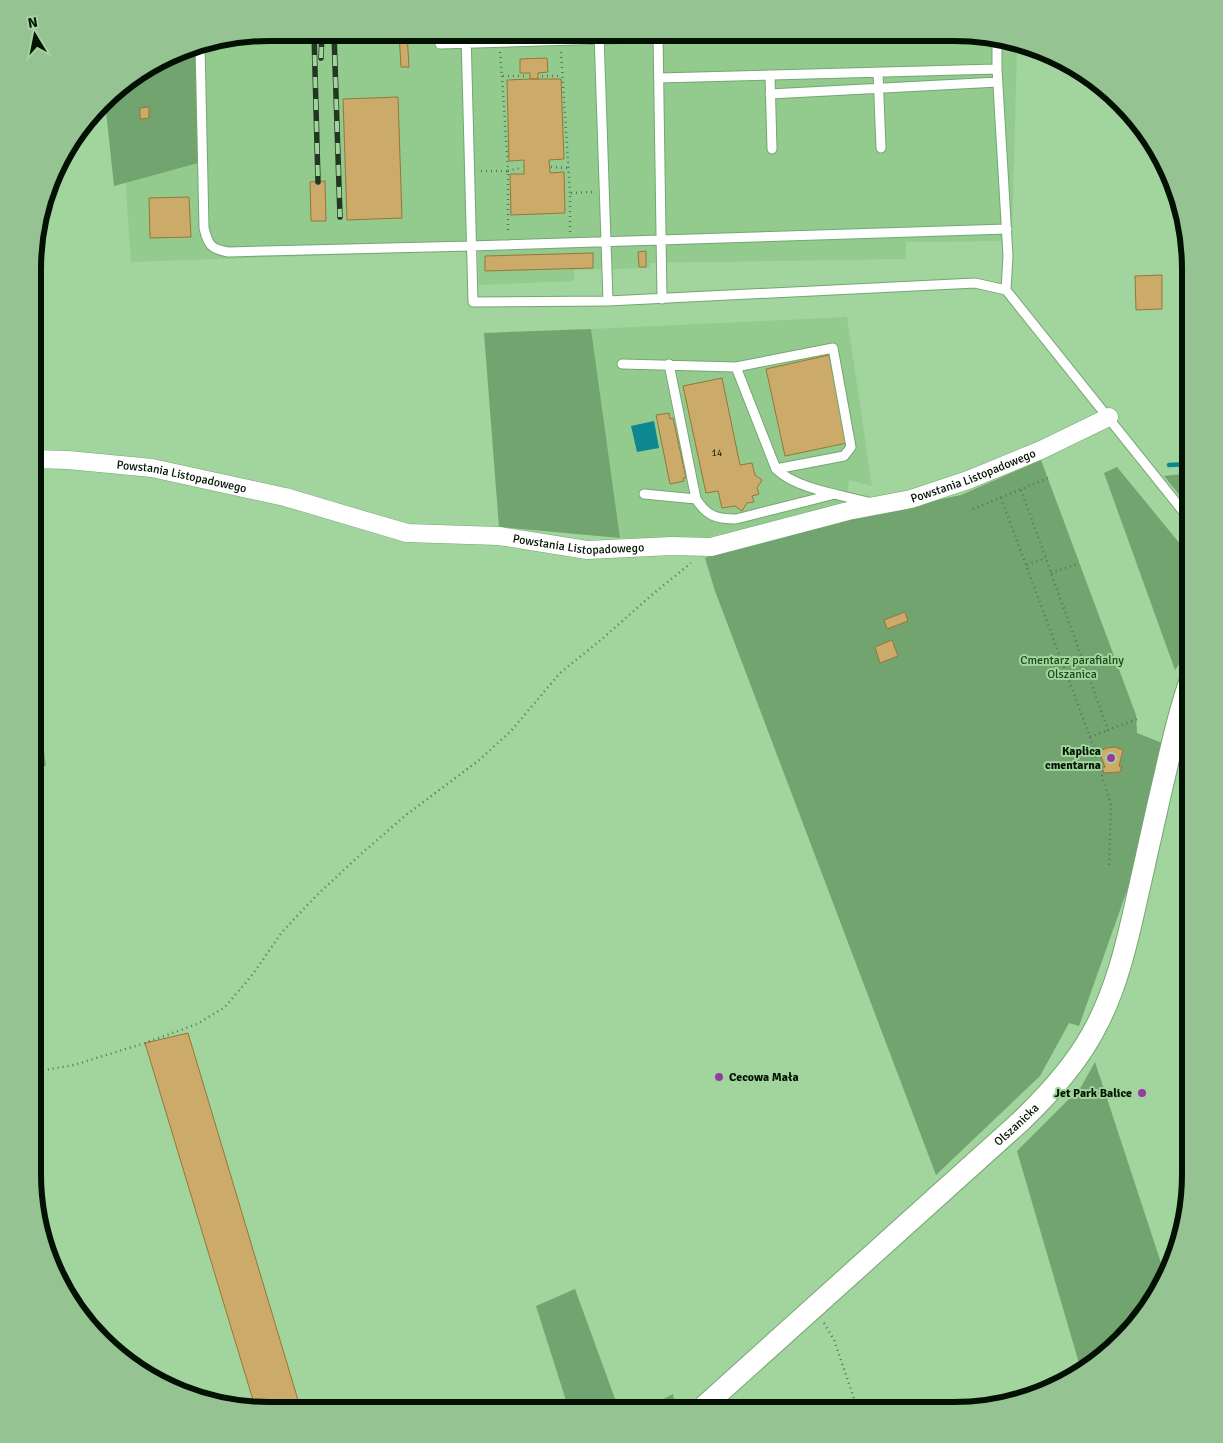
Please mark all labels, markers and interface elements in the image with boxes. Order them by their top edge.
north arrow [10,10,60,60]
text: N [27,13,39,32]
street label: Powstania Listopadowego [909,446,1038,506]
house number: 14 [712,447,723,459]
street label: Powstania Listopadowego [116,457,248,496]
street label: Powstania Listopadowego [512,531,645,558]
park label: Cmentarz parafialny Olszanica [1020,653,1124,682]
place label: Kaplica cmentarna [1045,744,1101,773]
marker: Kaplica cmentarna [1105,752,1117,764]
place label: Cecowa Mała [729,1070,799,1085]
marker: Cecowa Mała [713,1071,725,1083]
place label: Jet Park Balice [1054,1086,1132,1101]
marker: Jet Park Balice [1136,1087,1148,1099]
street label: Olszanicka [991,1100,1042,1149]

